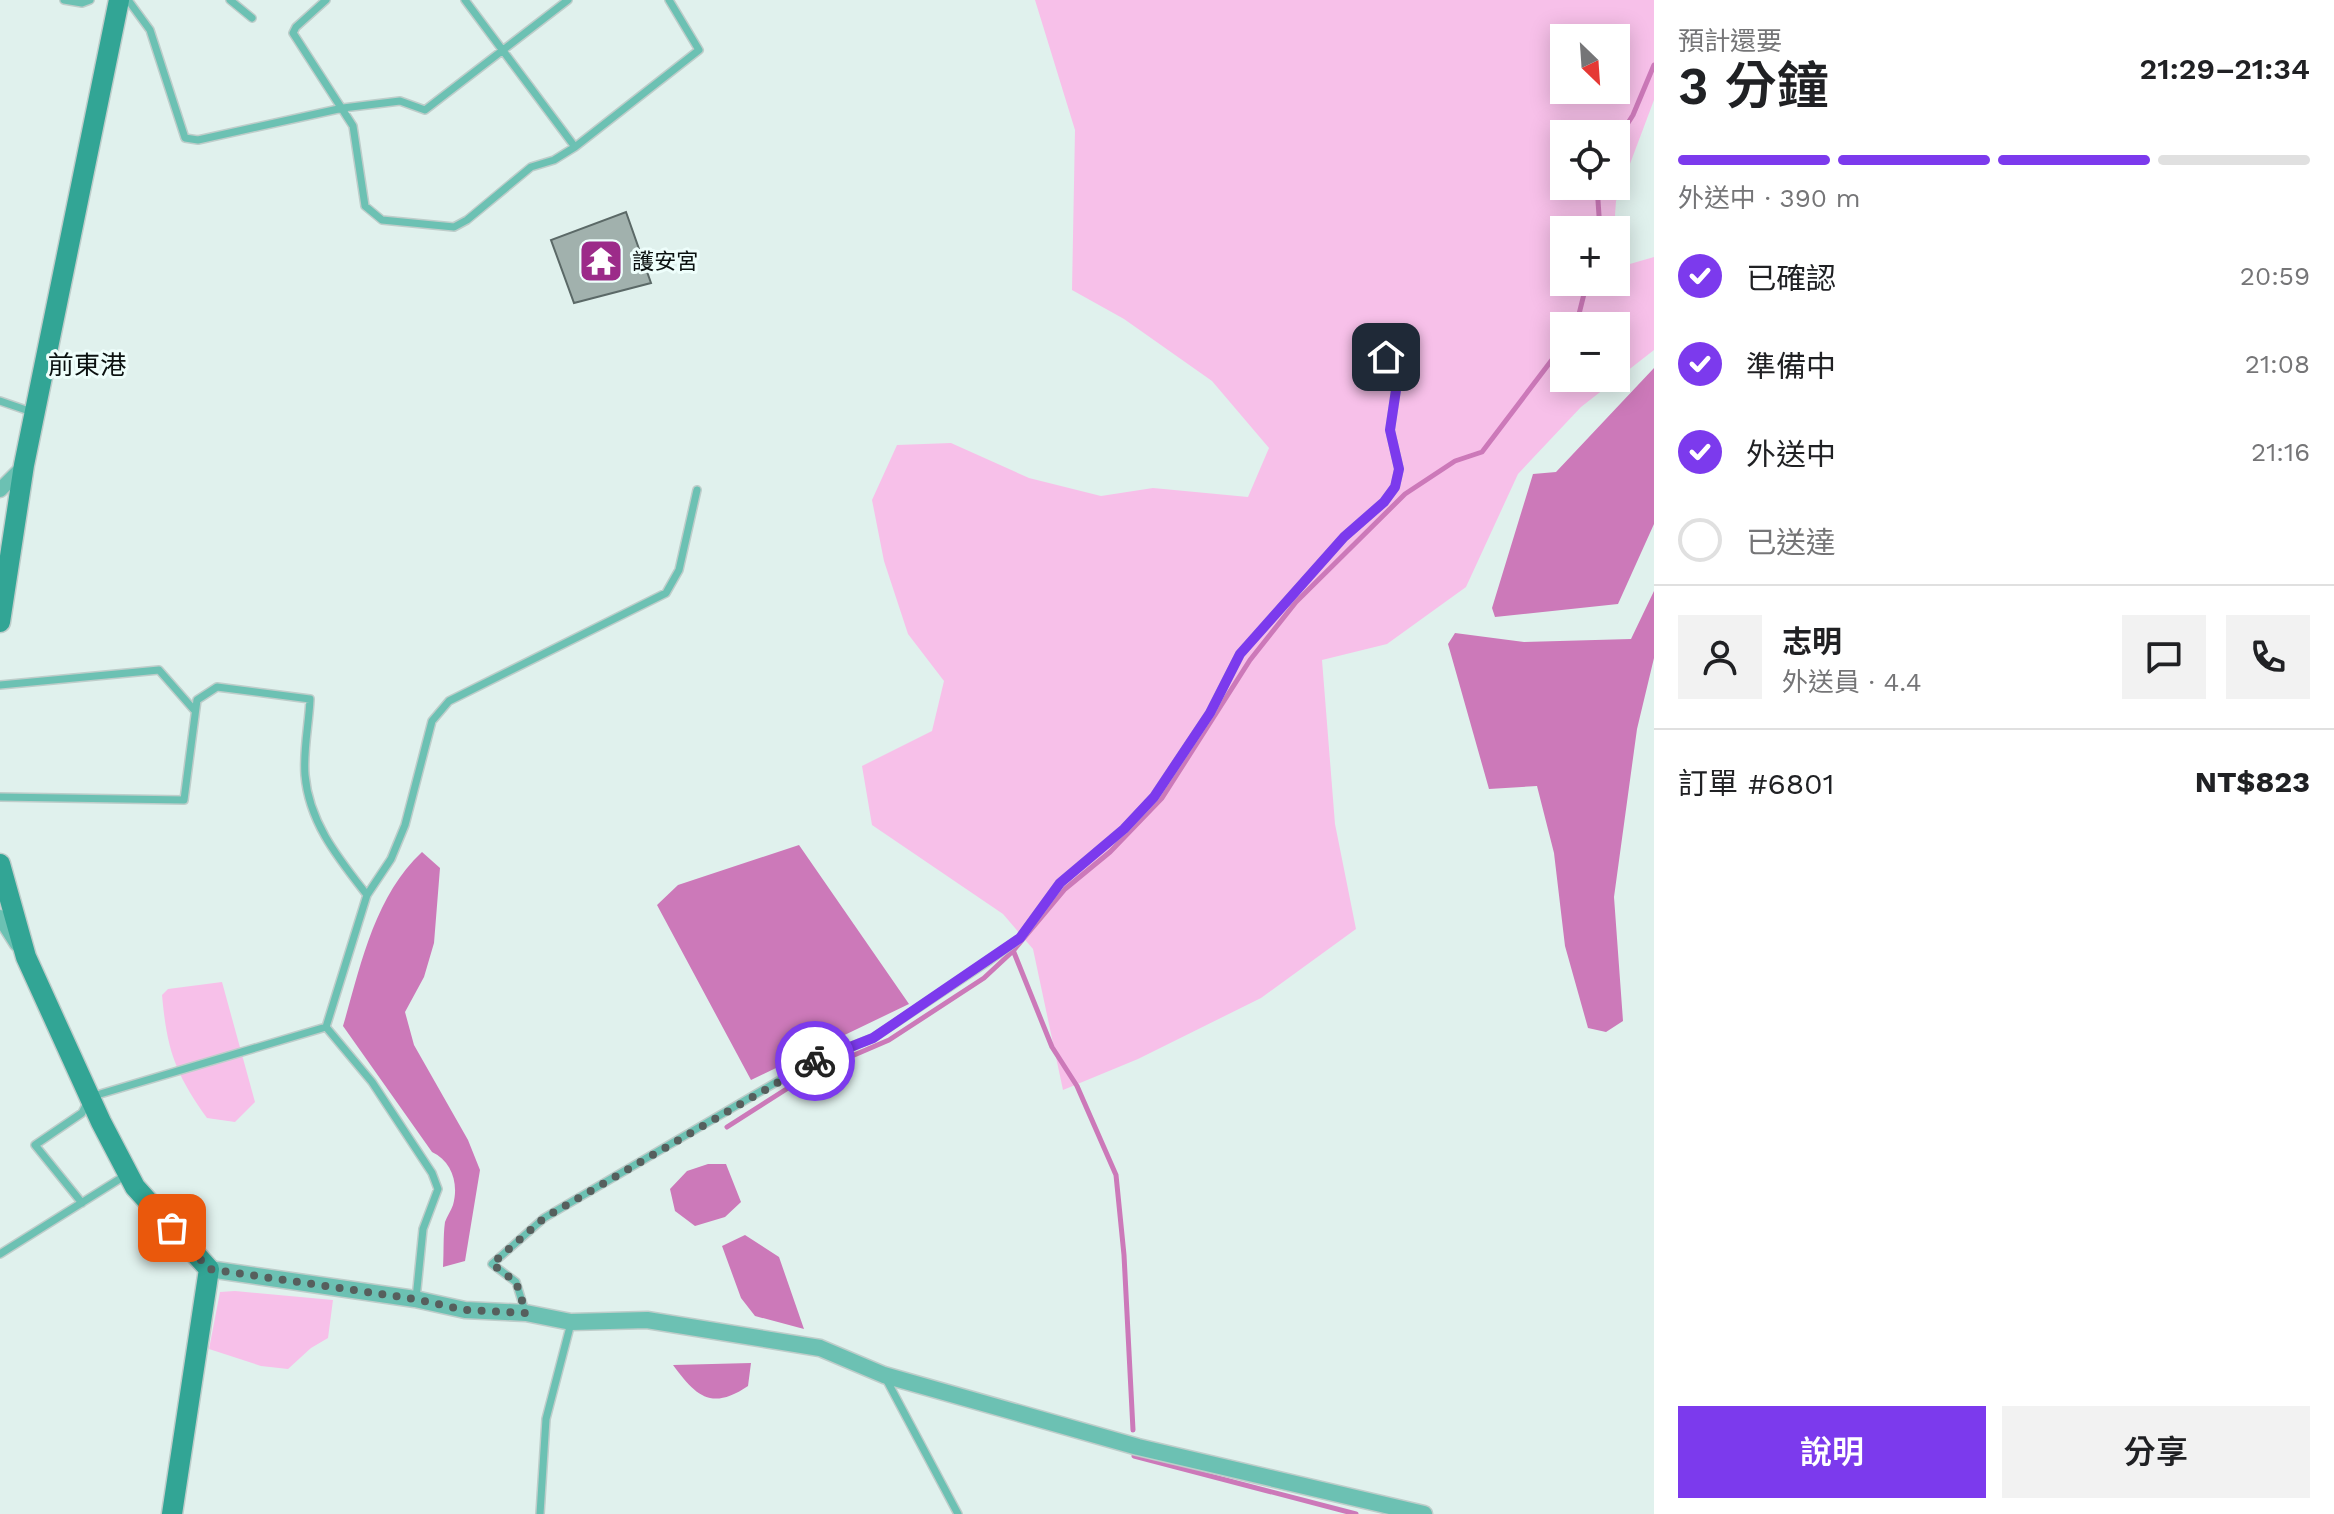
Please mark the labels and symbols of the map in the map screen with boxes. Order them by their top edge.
north arrow [1550,24,1630,104]
temple icon: 護安宮 [577,237,625,285]
place label: 護安宮 [632,249,698,274]
pin [1352,323,1420,391]
district label: 前東港 [48,350,126,380]
courier [775,1021,855,1101]
pin [138,1194,206,1262]

